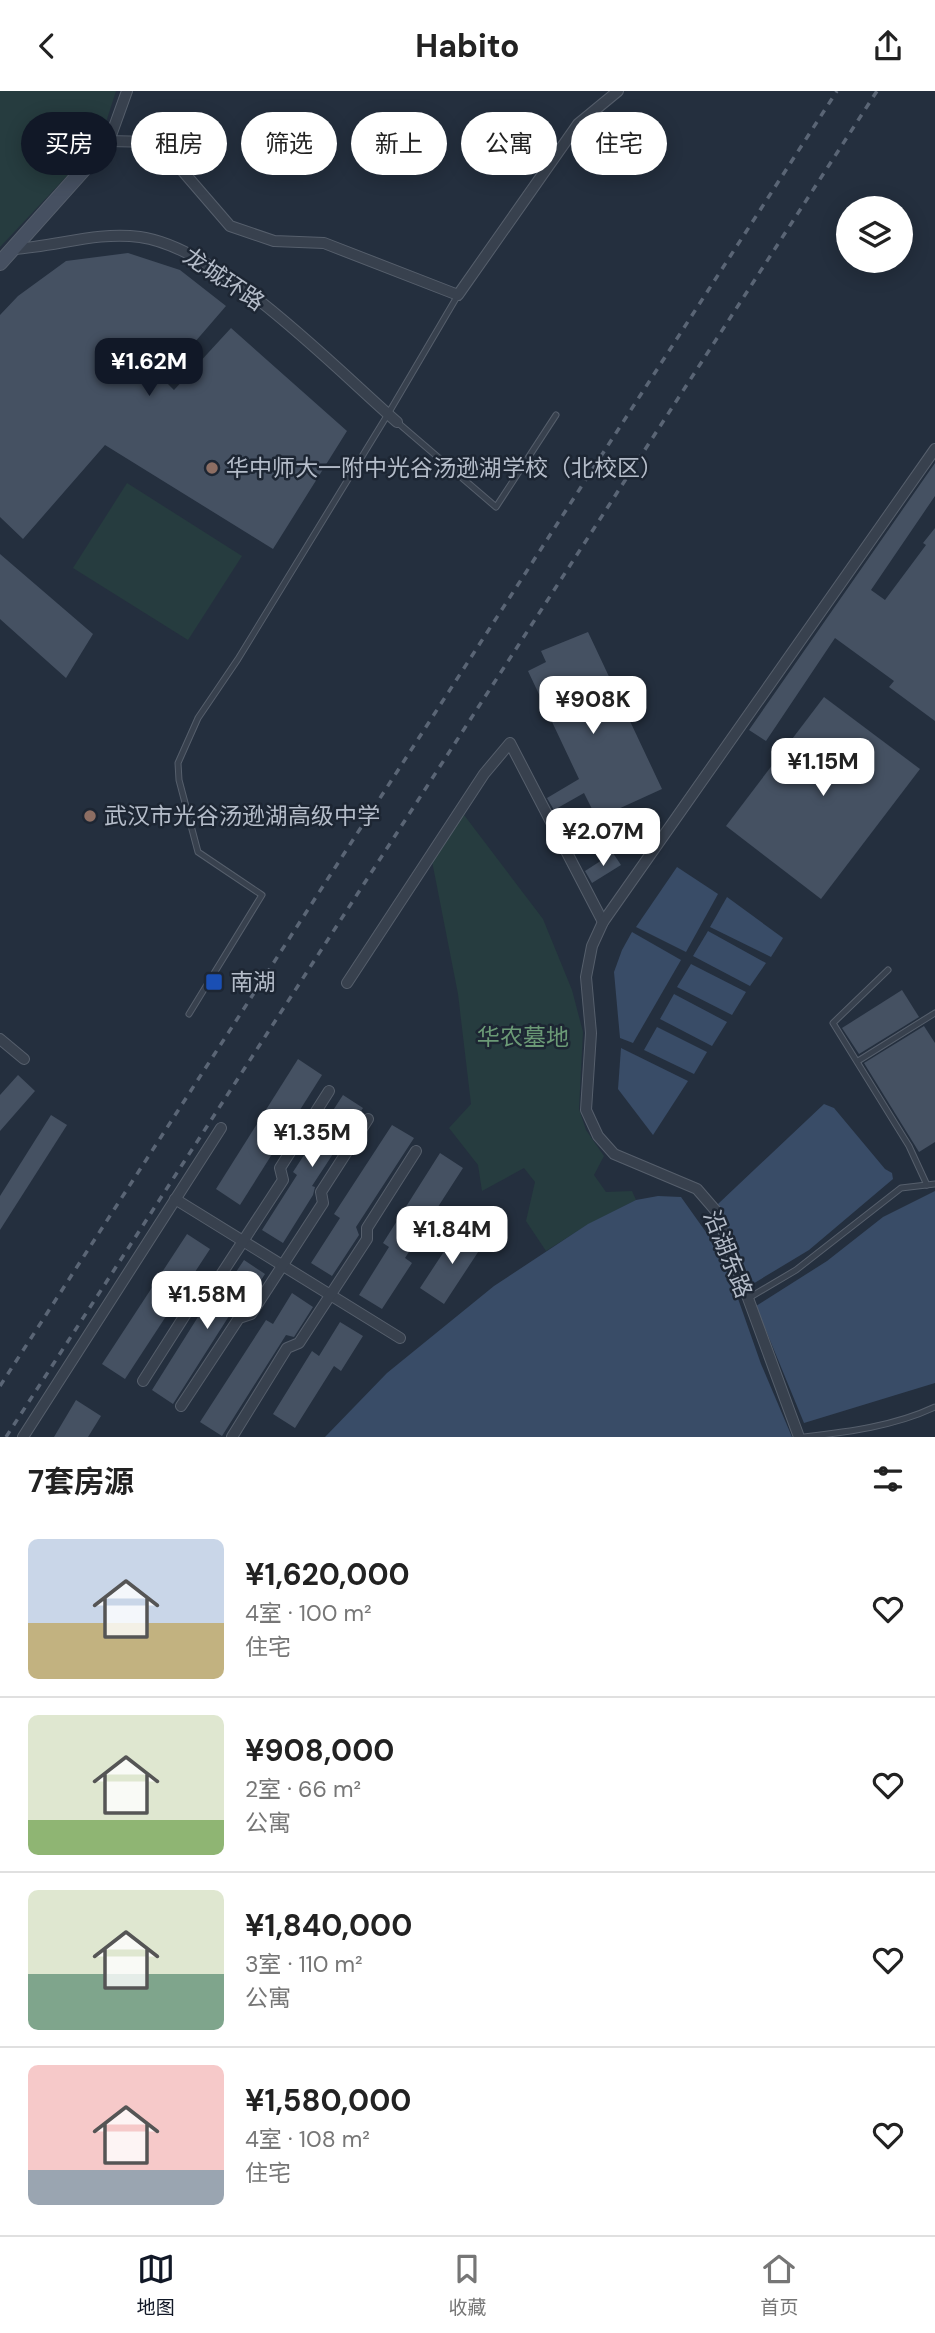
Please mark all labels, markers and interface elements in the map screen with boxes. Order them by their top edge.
text: Habito [415,25,520,67]
icon: back [28,27,66,65]
icon: share [869,27,907,65]
chip: 买房 [21,112,117,175]
chip: 租房 [131,112,227,175]
chip: 筛选 [241,112,337,175]
chip: 新上 [351,112,447,175]
chip: 公寓 [461,112,557,175]
chip: 住宅 [571,112,667,175]
map controls [836,196,913,273]
button: layers [836,196,913,273]
street label: 龙城环路 [177,241,271,317]
pin: ¥1.62M [92,338,206,398]
text: ¥1.62M [111,346,187,376]
place label: 华中师大一附中光谷汤逊湖学校（北校区） [226,453,663,483]
marker: 华中师大一附中光谷汤逊湖学校（北校区） [204,460,220,476]
pin: ¥908K [544,677,642,736]
text: ¥908K [555,684,631,714]
pin: ¥1.15M [766,739,880,798]
text: ¥1.15M [787,746,859,776]
place label: 武汉市光谷汤逊湖高级中学 [104,801,380,831]
marker: 武汉市光谷汤逊湖高级中学 [82,808,98,824]
pin: ¥2.07M [546,809,660,868]
text: ¥2.07M [562,816,644,846]
place label: 南湖 [230,967,276,997]
marker: 南湖 [204,972,224,992]
park label: 华农墓地 [477,1022,569,1052]
pin: ¥1.35M [255,1109,369,1169]
text: ¥1.35M [273,1117,351,1147]
street label: 沿湖东路 [697,1206,759,1302]
pin: ¥1.84M [395,1207,509,1266]
text: ¥1.84M [412,1214,492,1244]
pin: ¥1.58M [150,1271,264,1331]
text: ¥1.58M [168,1279,246,1309]
icon: filters [869,1460,907,1498]
text: 7套房源 [28,1462,134,1501]
text: ¥1,620,000 [245,1555,410,1594]
icon: home [84,1567,168,1651]
icon: heart [869,1590,907,1628]
text: 4室 · 100 m² [245,1598,372,1628]
text: 住宅 [245,1632,291,1662]
text: ¥908,000 [245,1731,394,1770]
icon: home [84,1743,168,1827]
icon: heart [869,1766,907,1804]
text: 2室 · 66 m² [245,1774,361,1804]
text: 公寓 [245,1808,291,1838]
text: ¥1,840,000 [245,1906,412,1945]
icon: home [84,1918,168,2002]
icon: heart [869,1941,907,1979]
text: 3室 · 110 m² [245,1949,363,1979]
text: 公寓 [245,1983,291,2013]
text: ¥1,580,000 [245,2081,411,2120]
icon: home [84,2093,168,2177]
icon: heart [869,2116,907,2154]
text: 4室 · 108 m² [245,2124,370,2154]
text: 住宅 [245,2158,291,2188]
tab: 地图 [137,2250,175,2320]
tab: 收藏 [448,2250,486,2320]
tab: 首页 [760,2250,798,2320]

